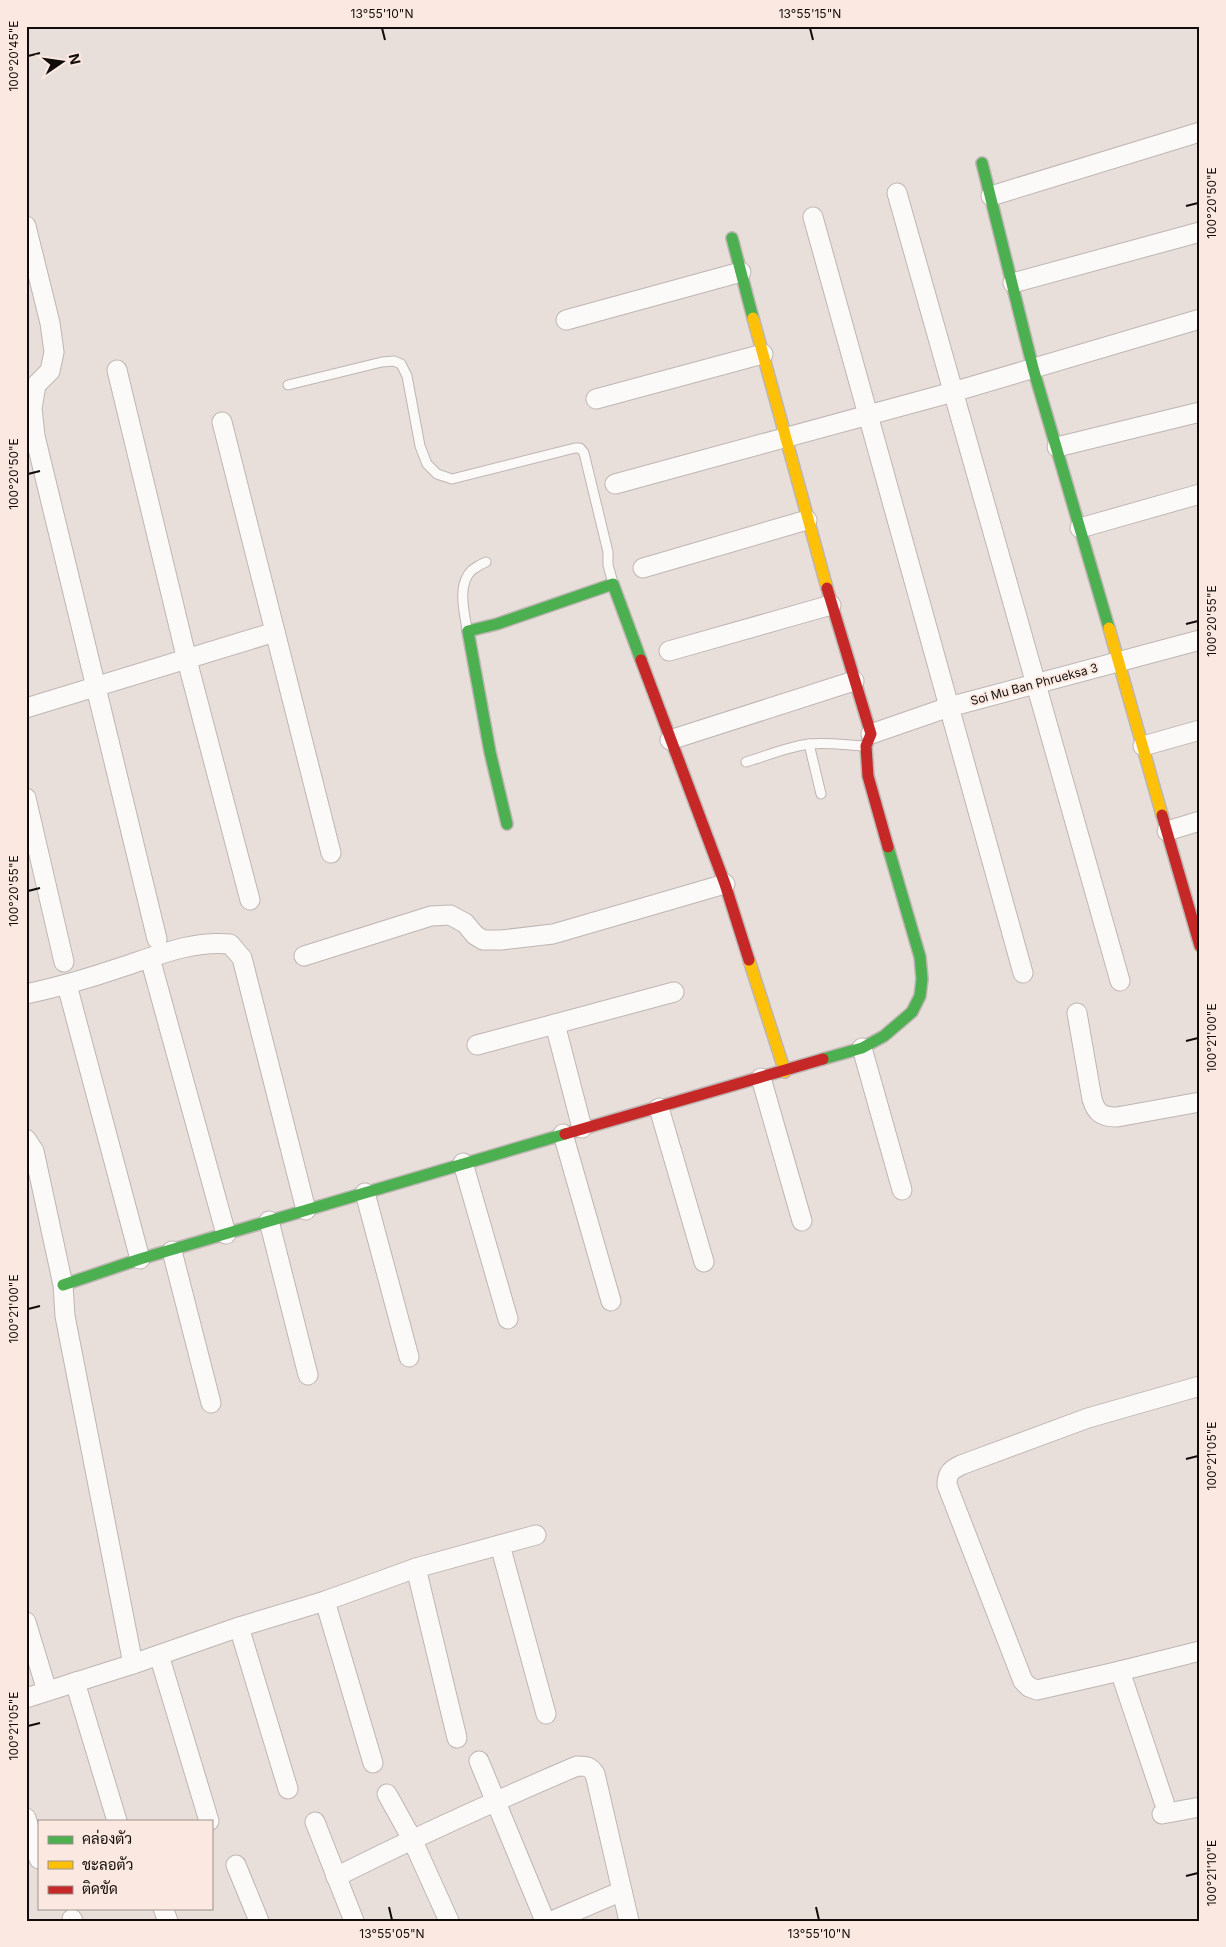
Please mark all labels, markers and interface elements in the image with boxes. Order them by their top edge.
text: 13°55'10"N [351,6,413,21]
text: 13°55'15"N [779,6,841,21]
text: 100°20'45"E [6,20,21,92]
north arrow [38,38,88,88]
text: N [66,52,85,66]
text: 100°20'50"E [1204,167,1219,239]
text: 100°20'50"E [6,438,21,510]
text: 100°20'55"E [1204,585,1219,657]
street label: Soi Mu Ban Phrueksa 3 [969,660,1099,708]
text: 100°20'55"E [6,855,21,927]
text: 100°21'00"E [1204,1003,1219,1073]
text: 100°21'00"E [6,1274,21,1344]
text: 100°21'05"E [1204,1422,1219,1490]
text: 100°21'05"E [6,1692,21,1760]
legend [38,1820,212,1910]
text: คล่องตัว [82,1829,132,1848]
text: 100°21'10"E [1204,1840,1219,1906]
text: ชะลอตัว [82,1855,133,1874]
text: ติดขัด [82,1879,118,1898]
text: 13°55'05"N [359,1926,425,1941]
text: 13°55'10"N [788,1926,850,1941]

